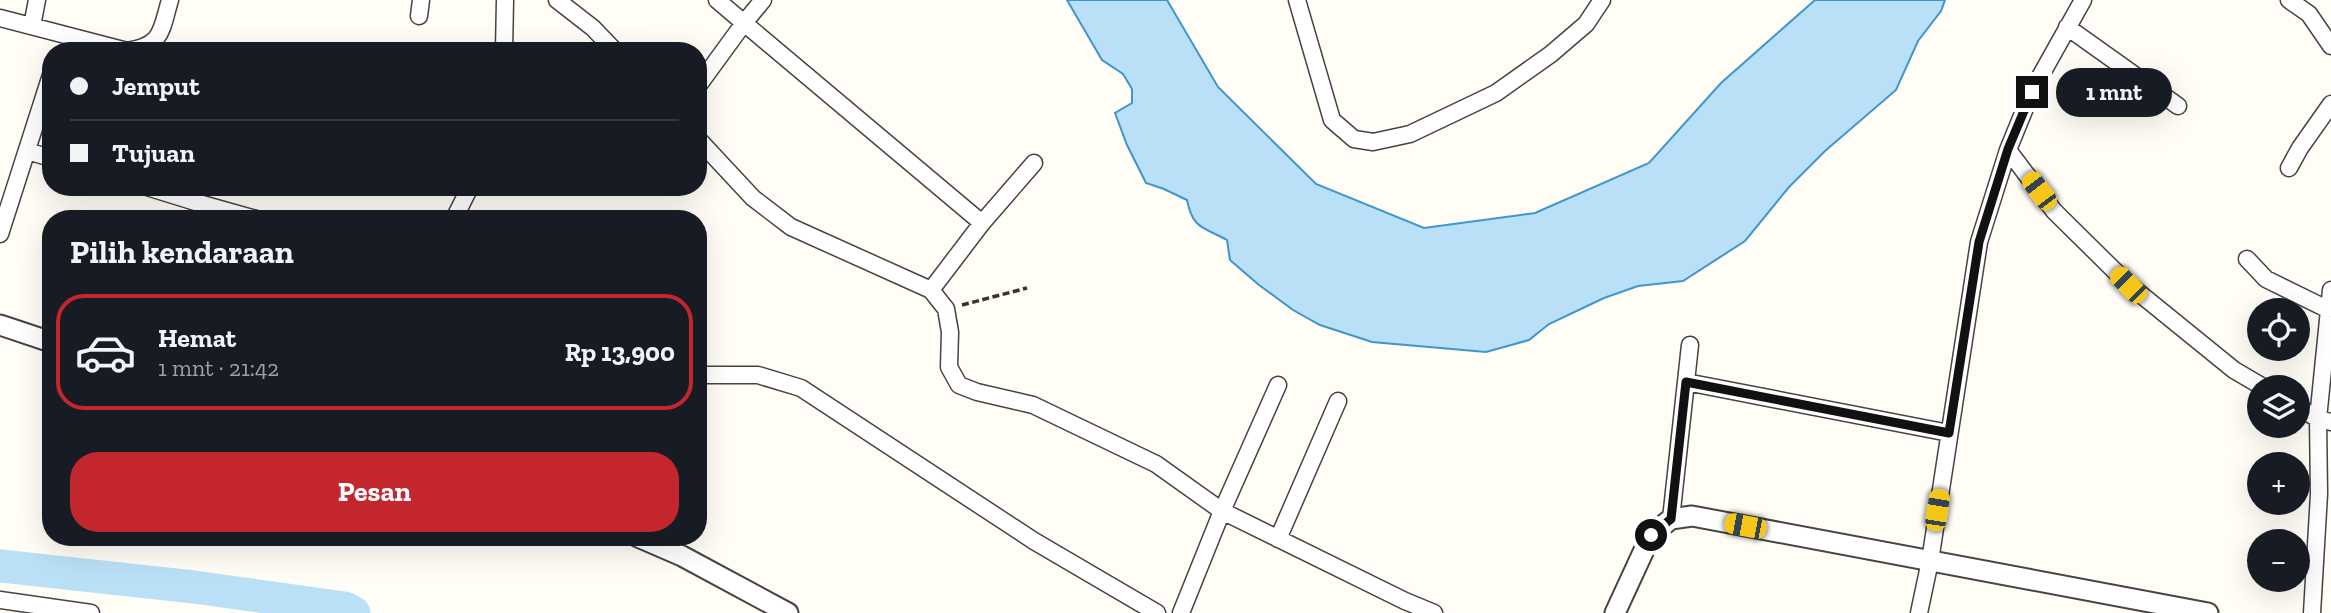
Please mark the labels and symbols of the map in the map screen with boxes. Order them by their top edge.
callout: 1 mnt [2056,68,2172,116]
route end [2016,76,2048,108]
car [2018,168,2061,214]
car [2106,263,2151,307]
car [1924,488,1951,532]
car [1723,512,1768,540]
route start [1635,519,1667,551]

